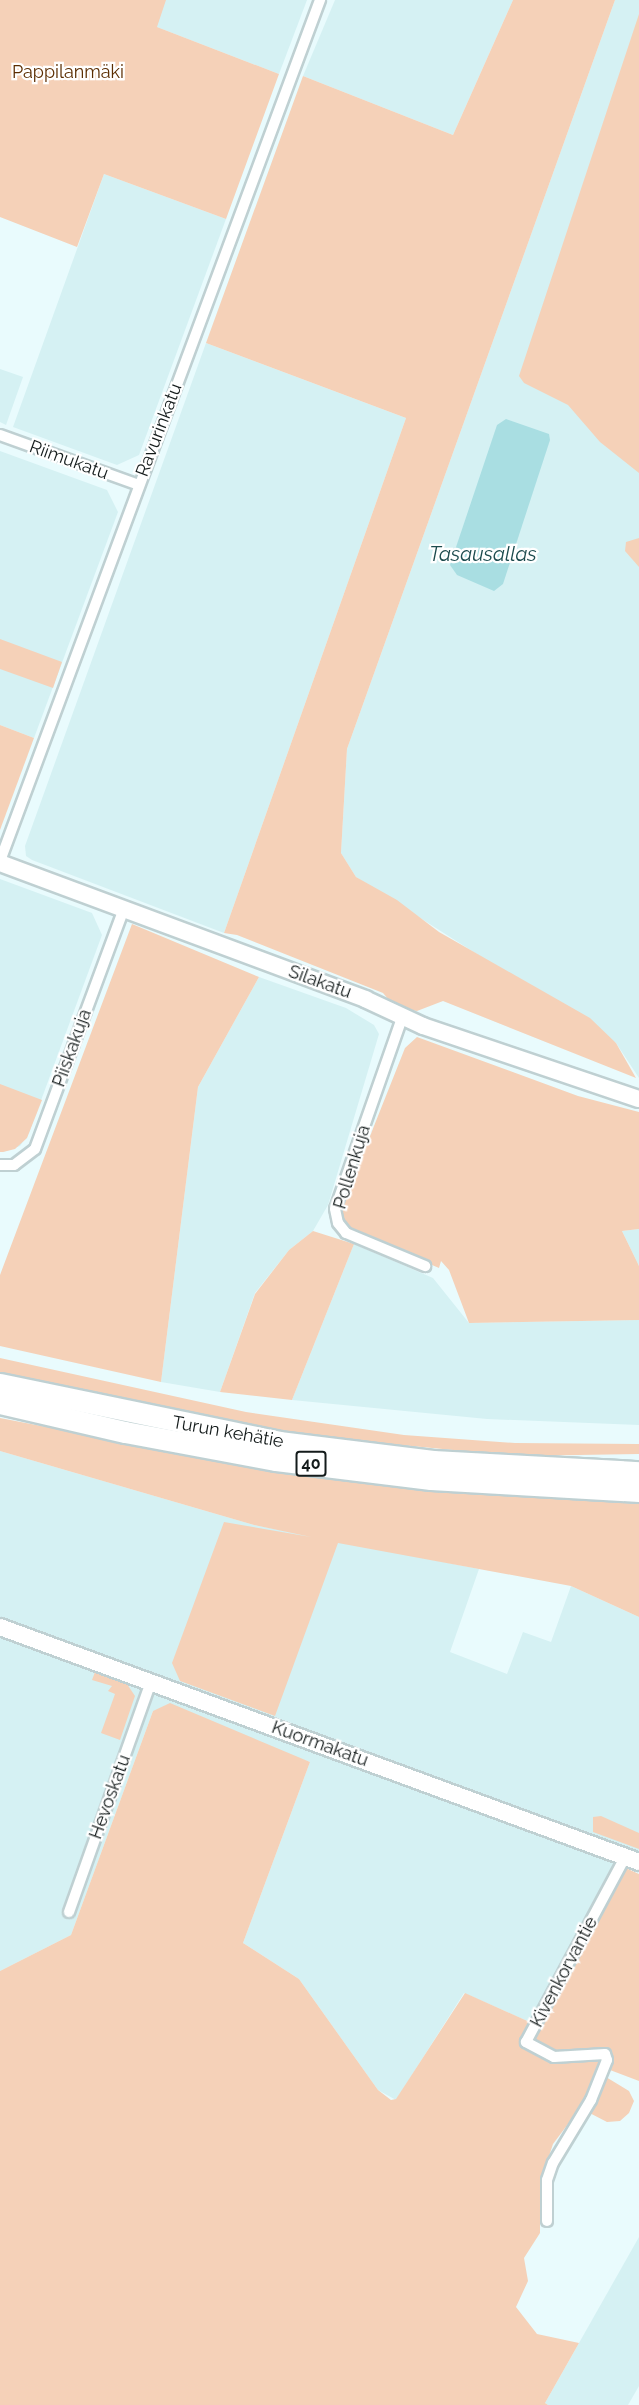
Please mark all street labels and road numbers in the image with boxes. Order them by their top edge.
street label: Ravurinkatu [131,380,187,480]
street label: Riimukatu [26,436,112,484]
street label: Silakatu [286,961,354,1003]
street label: Piiskakuja [48,1006,96,1090]
street label: Pollenkuja [329,1122,375,1212]
street label: Turun kehätie [171,1412,285,1452]
road number: 40 [294,1451,328,1477]
street label: Kuormakatu [269,1717,371,1771]
street label: Hevoskatu [85,1752,135,1842]
street label: Kivenkorvantie [526,1913,602,2031]

